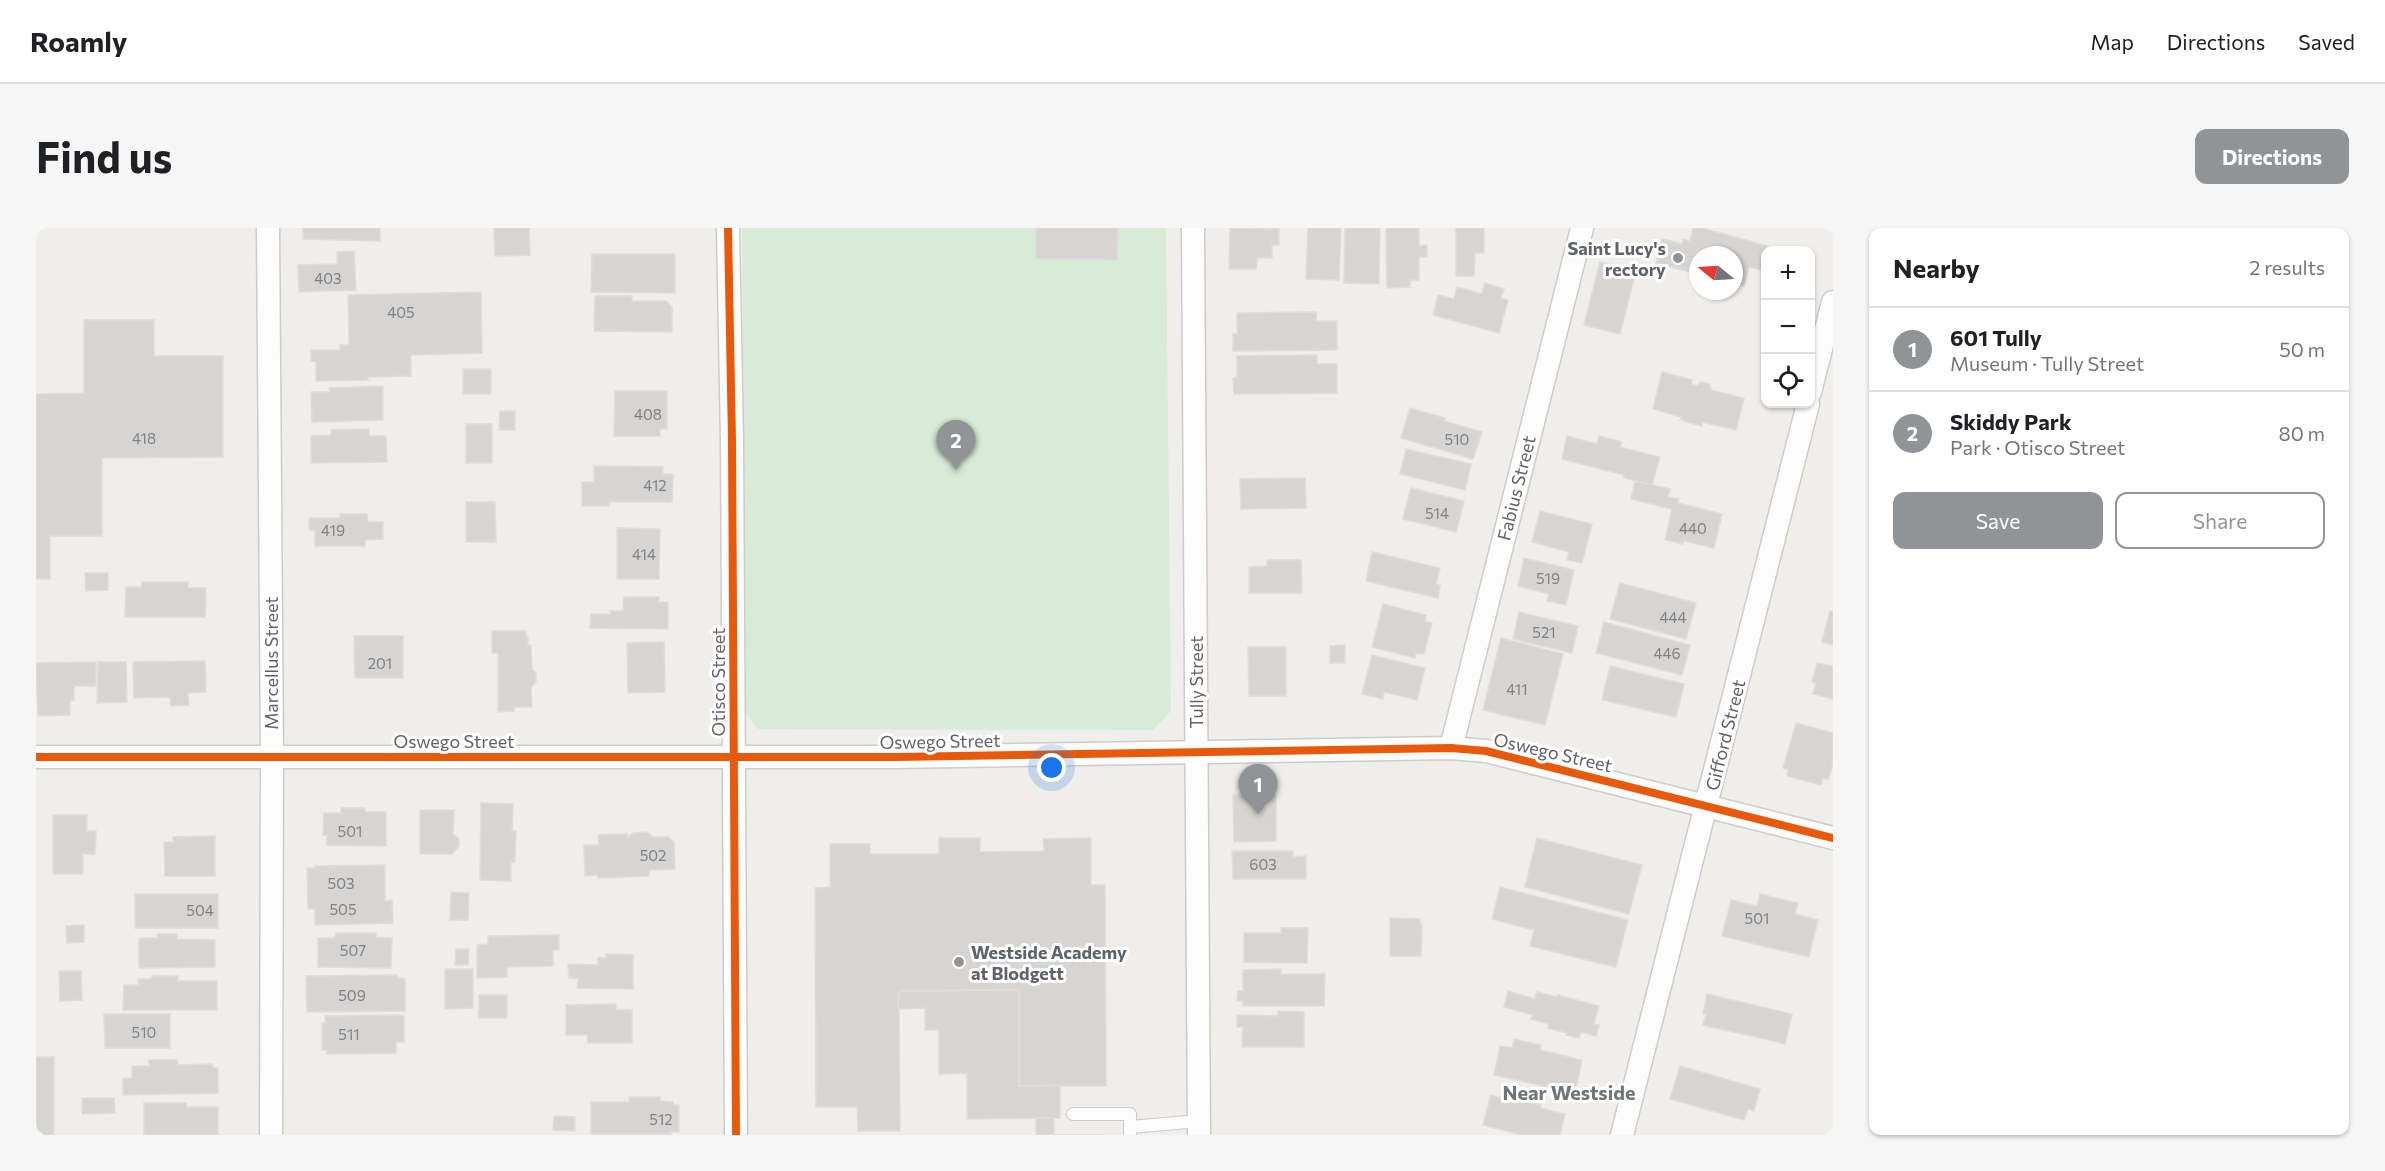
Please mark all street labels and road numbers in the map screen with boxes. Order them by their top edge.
street label: Fabius Street [1492,433,1540,543]
street label: Marcellus Street [260,596,282,730]
street label: Otisco Street [707,628,729,736]
street label: Tully Street [1185,636,1207,728]
street label: Gifford Street [1701,677,1749,793]
street label: Oswego Street [1492,728,1614,776]
street label: Oswego Street [879,729,1001,753]
street label: Oswego Street [394,730,514,752]

